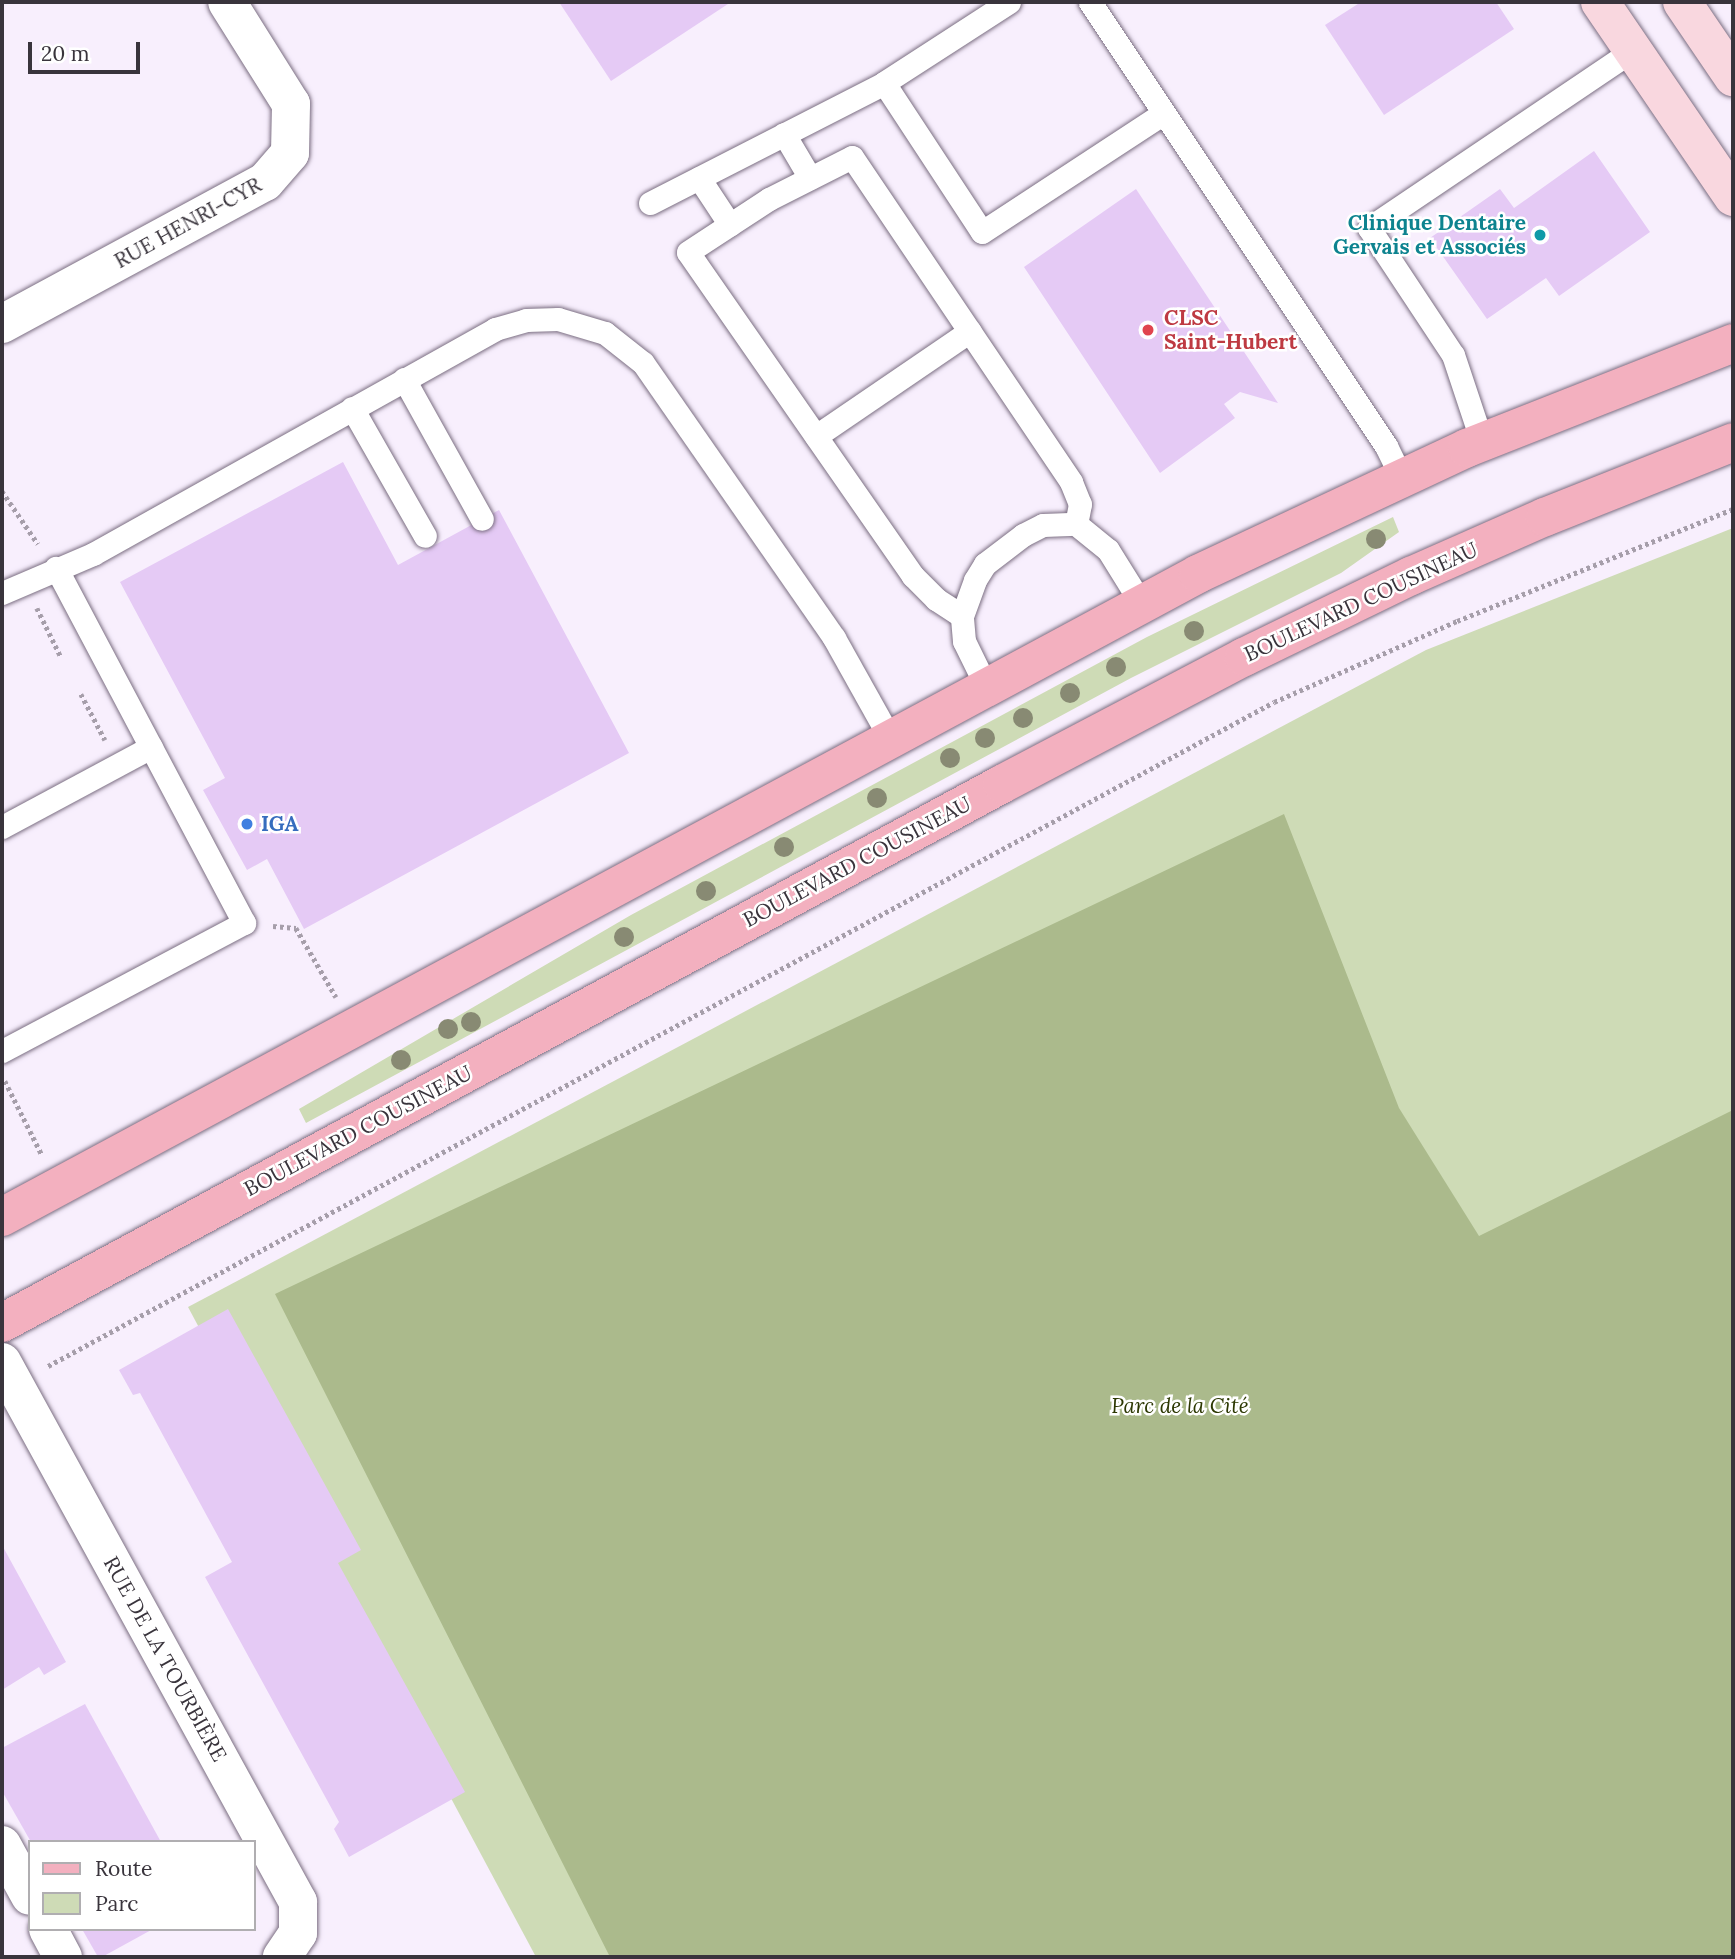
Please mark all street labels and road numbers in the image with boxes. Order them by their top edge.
street label: RUE HENRI-CYR [110,172,266,274]
street label: BOULEVARD COUSINEAU [1240,537,1482,667]
street label: BOULEVARD COUSINEAU [739,791,975,933]
street label: BOULEVARD COUSINEAU [240,1060,476,1202]
street label: RUE DE LA TOURBIÈRE [98,1552,232,1766]

